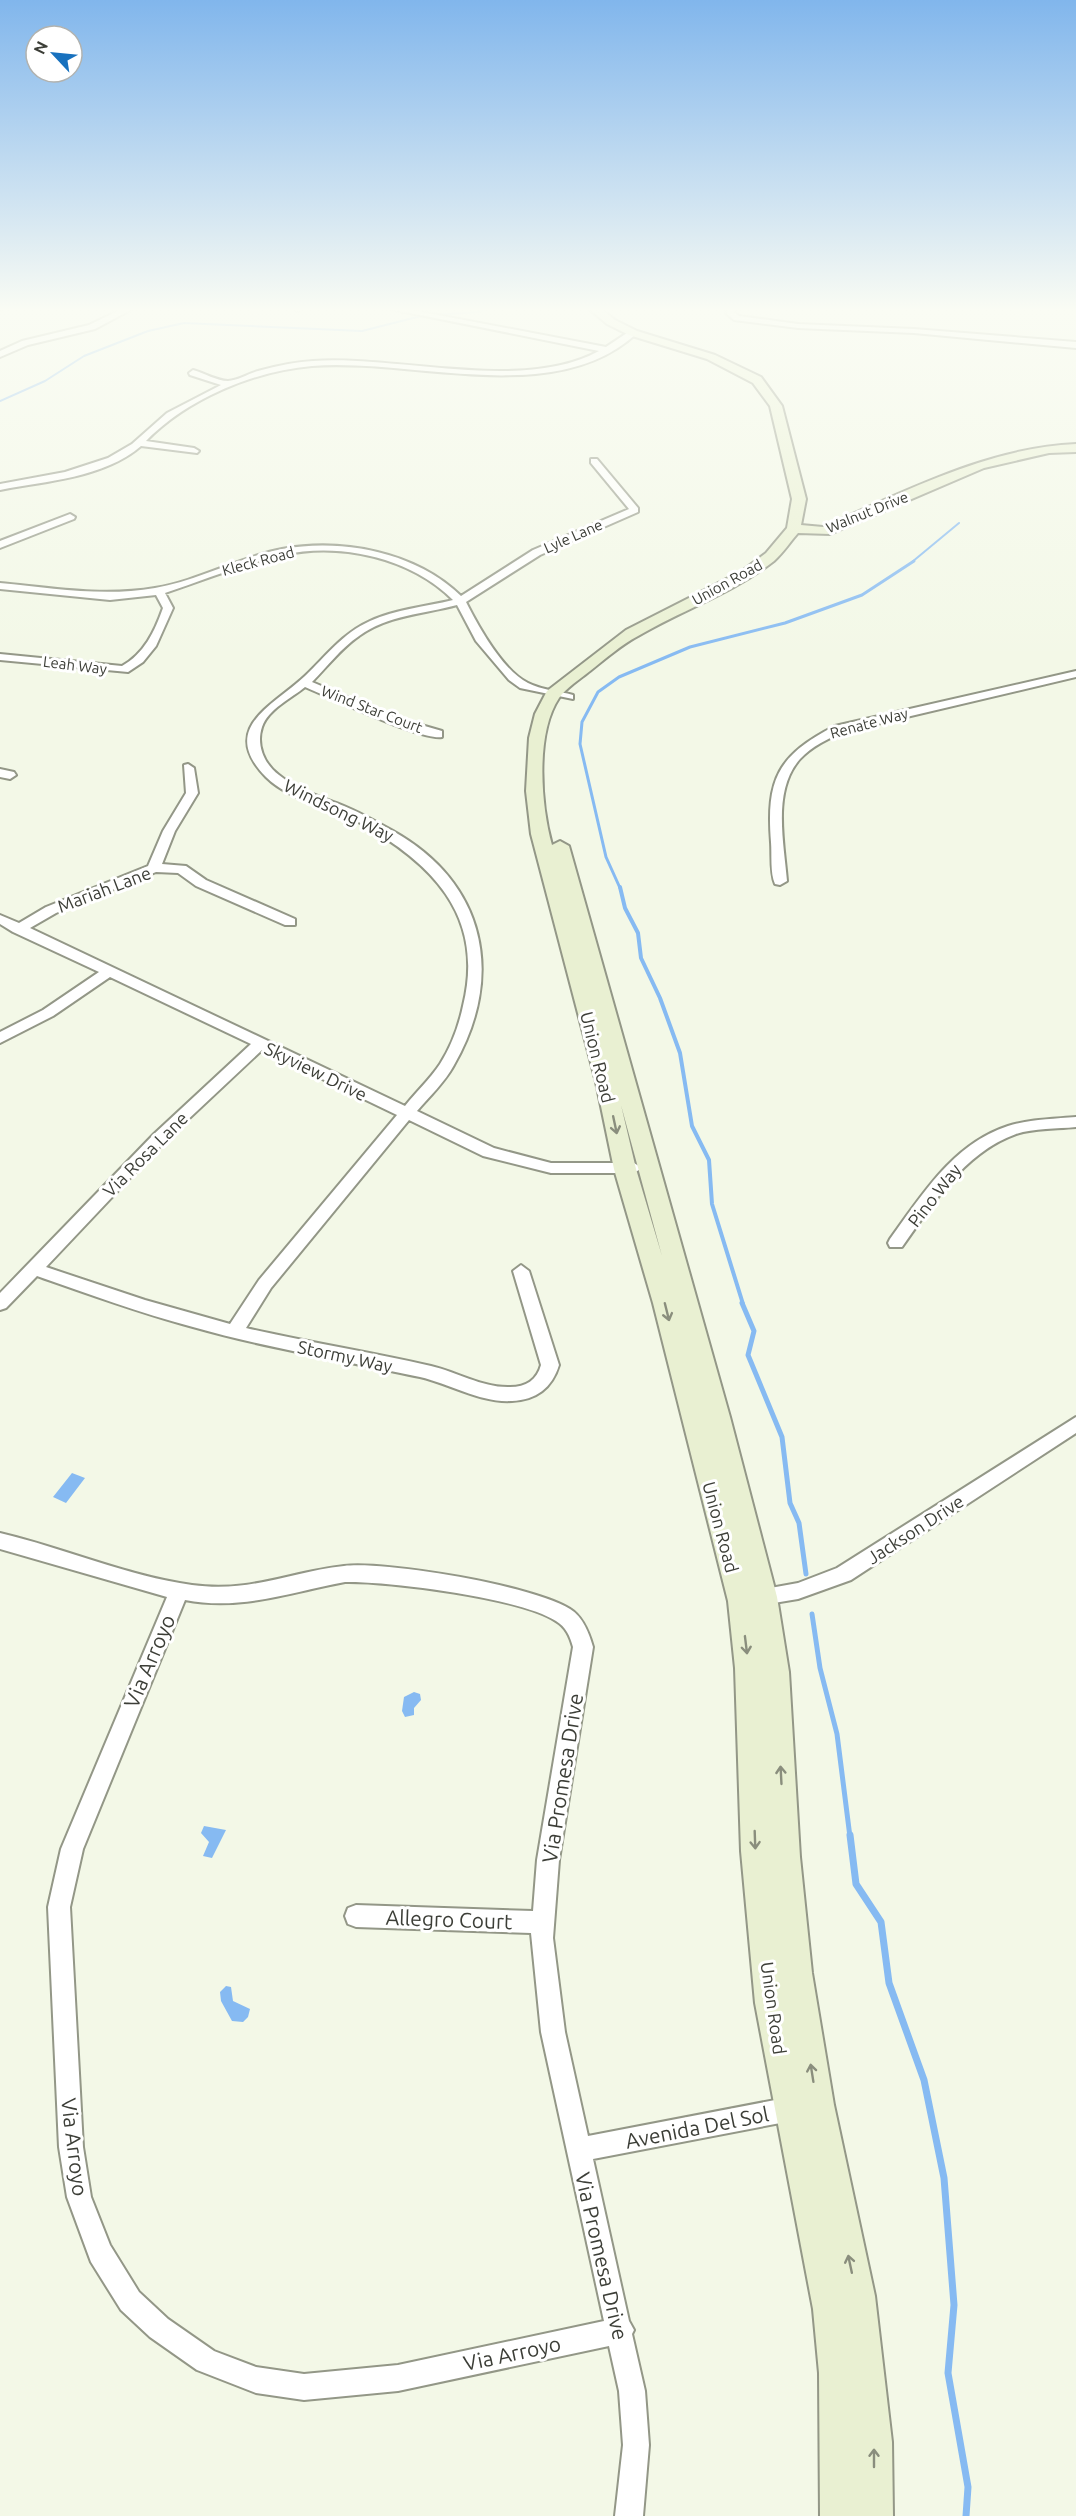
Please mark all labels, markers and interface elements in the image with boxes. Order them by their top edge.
north arrow [24,24,84,84]
text: N [30,38,51,57]
street label: Walnut Drive [823,488,911,536]
street label: Lyle Lane [541,516,605,556]
street label: Kleck Road [220,543,296,579]
street label: Union Road [689,556,765,608]
street label: Leah Way [42,653,108,677]
street label: Wind Star Court [319,682,425,736]
street label: Renate Way [828,704,910,742]
street label: Windsong Way [281,775,397,845]
street label: Mariah Lane [54,862,154,916]
street label: Union Road [577,1009,619,1105]
street label: Skyview Drive [262,1038,370,1104]
street label: Via Rosa Lane [99,1108,191,1200]
one-way arrow [610,1114,621,1134]
street label: Pino Way [903,1159,965,1230]
one-way arrow [662,1303,674,1322]
street label: Stormy Way [296,1336,395,1376]
street label: Union Road [699,1479,743,1575]
street label: Jackson Drive [863,1490,967,1568]
street label: Via Arroyo [119,1611,179,1711]
one-way arrow [741,1634,752,1654]
street label: Via Promesa Drive [537,1691,587,1865]
one-way arrow [775,1765,786,1785]
one-way arrow [749,1829,761,1849]
street label: Allegro Court [385,1905,513,1933]
street label: Union Road [758,1960,790,2056]
one-way arrow [807,2064,818,2083]
street label: Via Arroyo [57,2096,93,2198]
street label: Avenida Del Sol [623,2101,771,2153]
street label: Via Promesa Drive [571,2170,633,2342]
one-way arrow [844,2255,856,2274]
street label: Via Arroyo [461,2331,563,2375]
one-way arrow [868,2448,880,2468]

